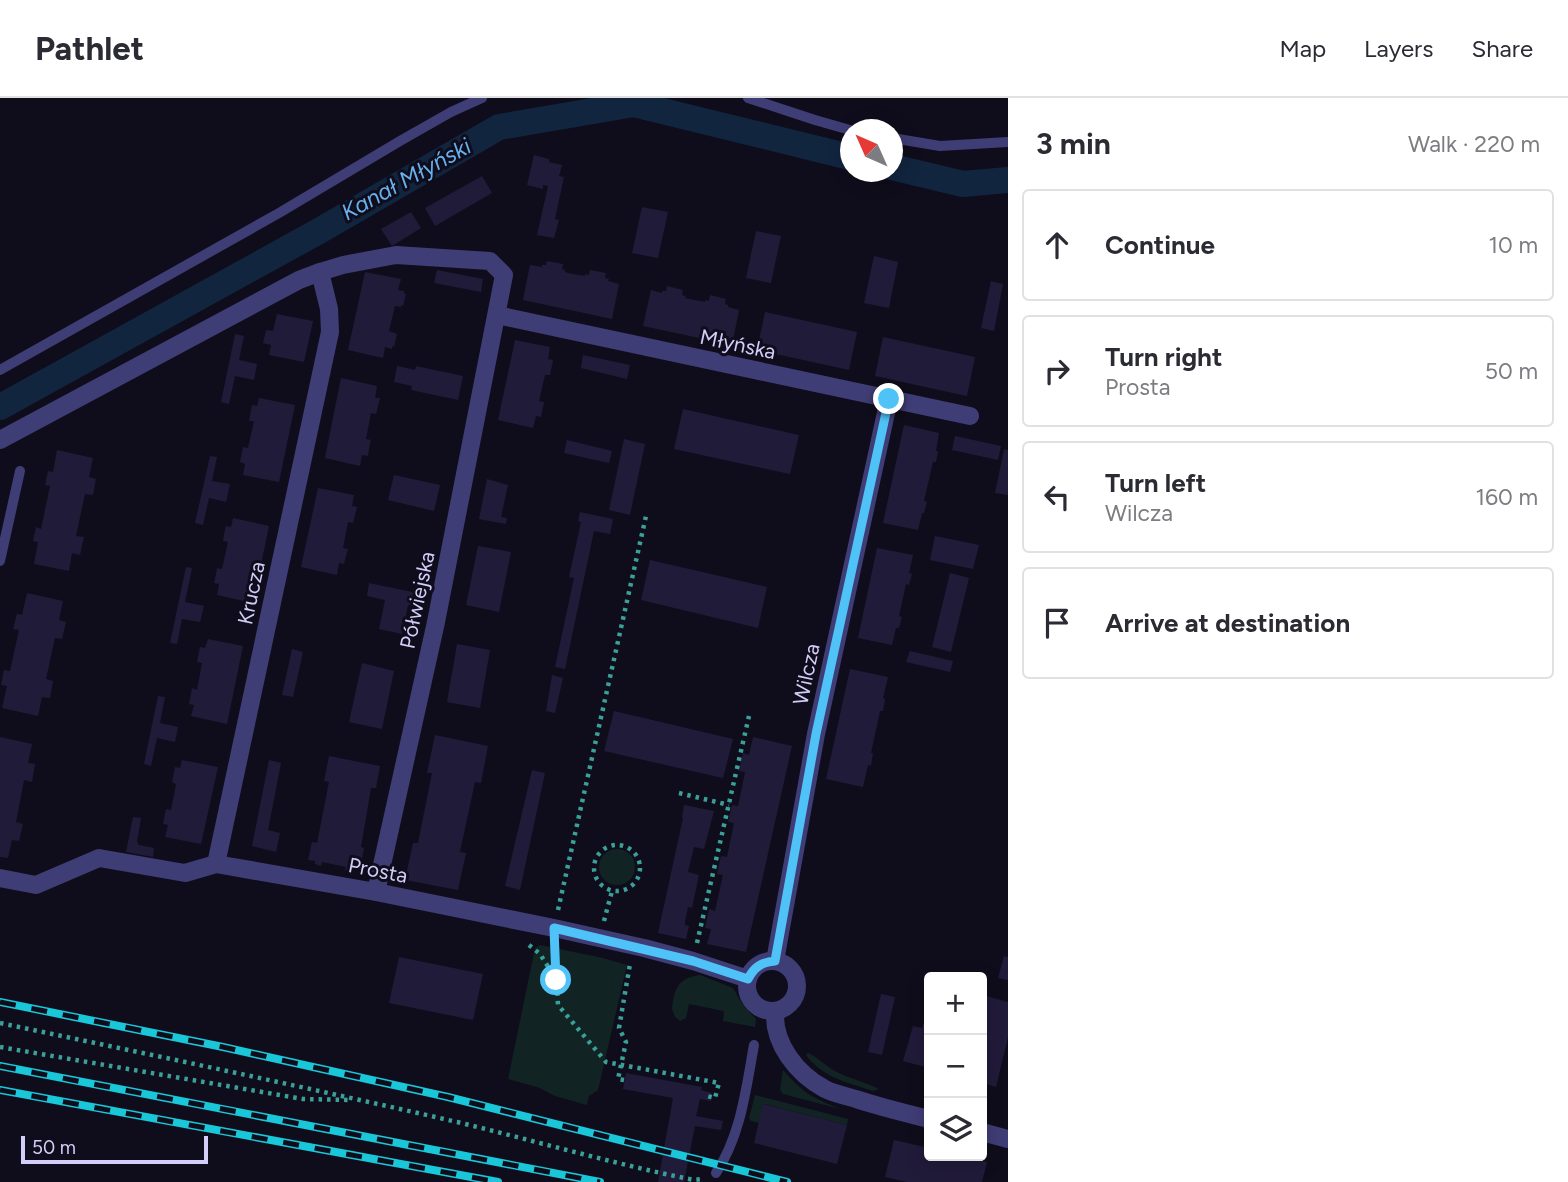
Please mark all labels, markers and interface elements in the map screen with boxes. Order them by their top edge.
text: Pathlet [35,29,144,68]
text: Map [1279,34,1326,63]
text: Layers [1364,34,1433,63]
text: Share [1471,34,1533,63]
north arrow [840,119,903,182]
text: 3 min [1036,125,1111,162]
text: Walk · 220 m [1408,130,1540,158]
water label: Kanał Młyński [336,132,476,226]
icon: ahead [1038,226,1076,264]
text: Continue [1105,229,1215,261]
text: 10 m [1489,231,1538,259]
street label: Młyńska [698,324,778,364]
text: Turn right [1105,341,1222,373]
icon: right [1038,352,1076,390]
text: 50 m [1485,357,1538,385]
text: Prosta [1105,373,1170,401]
route end [873,383,904,414]
text: Turn left [1105,467,1206,499]
icon: left [1038,478,1076,516]
text: 160 m [1475,483,1538,511]
text: Wilcza [1105,499,1173,527]
street label: Półwiejska [394,549,440,651]
street label: Krucza [232,559,270,627]
icon: arrive [1038,604,1076,642]
text: Arrive at destination [1105,607,1350,639]
street label: Wilcza [787,641,825,707]
street label: Prosta [346,852,410,888]
route start [540,964,571,995]
map controls [924,972,987,1161]
button: + [924,972,987,1035]
button: − [924,1035,987,1098]
button: layers [924,1098,987,1161]
scale bar [21,1133,208,1165]
text: 50 m [32,1136,76,1159]

